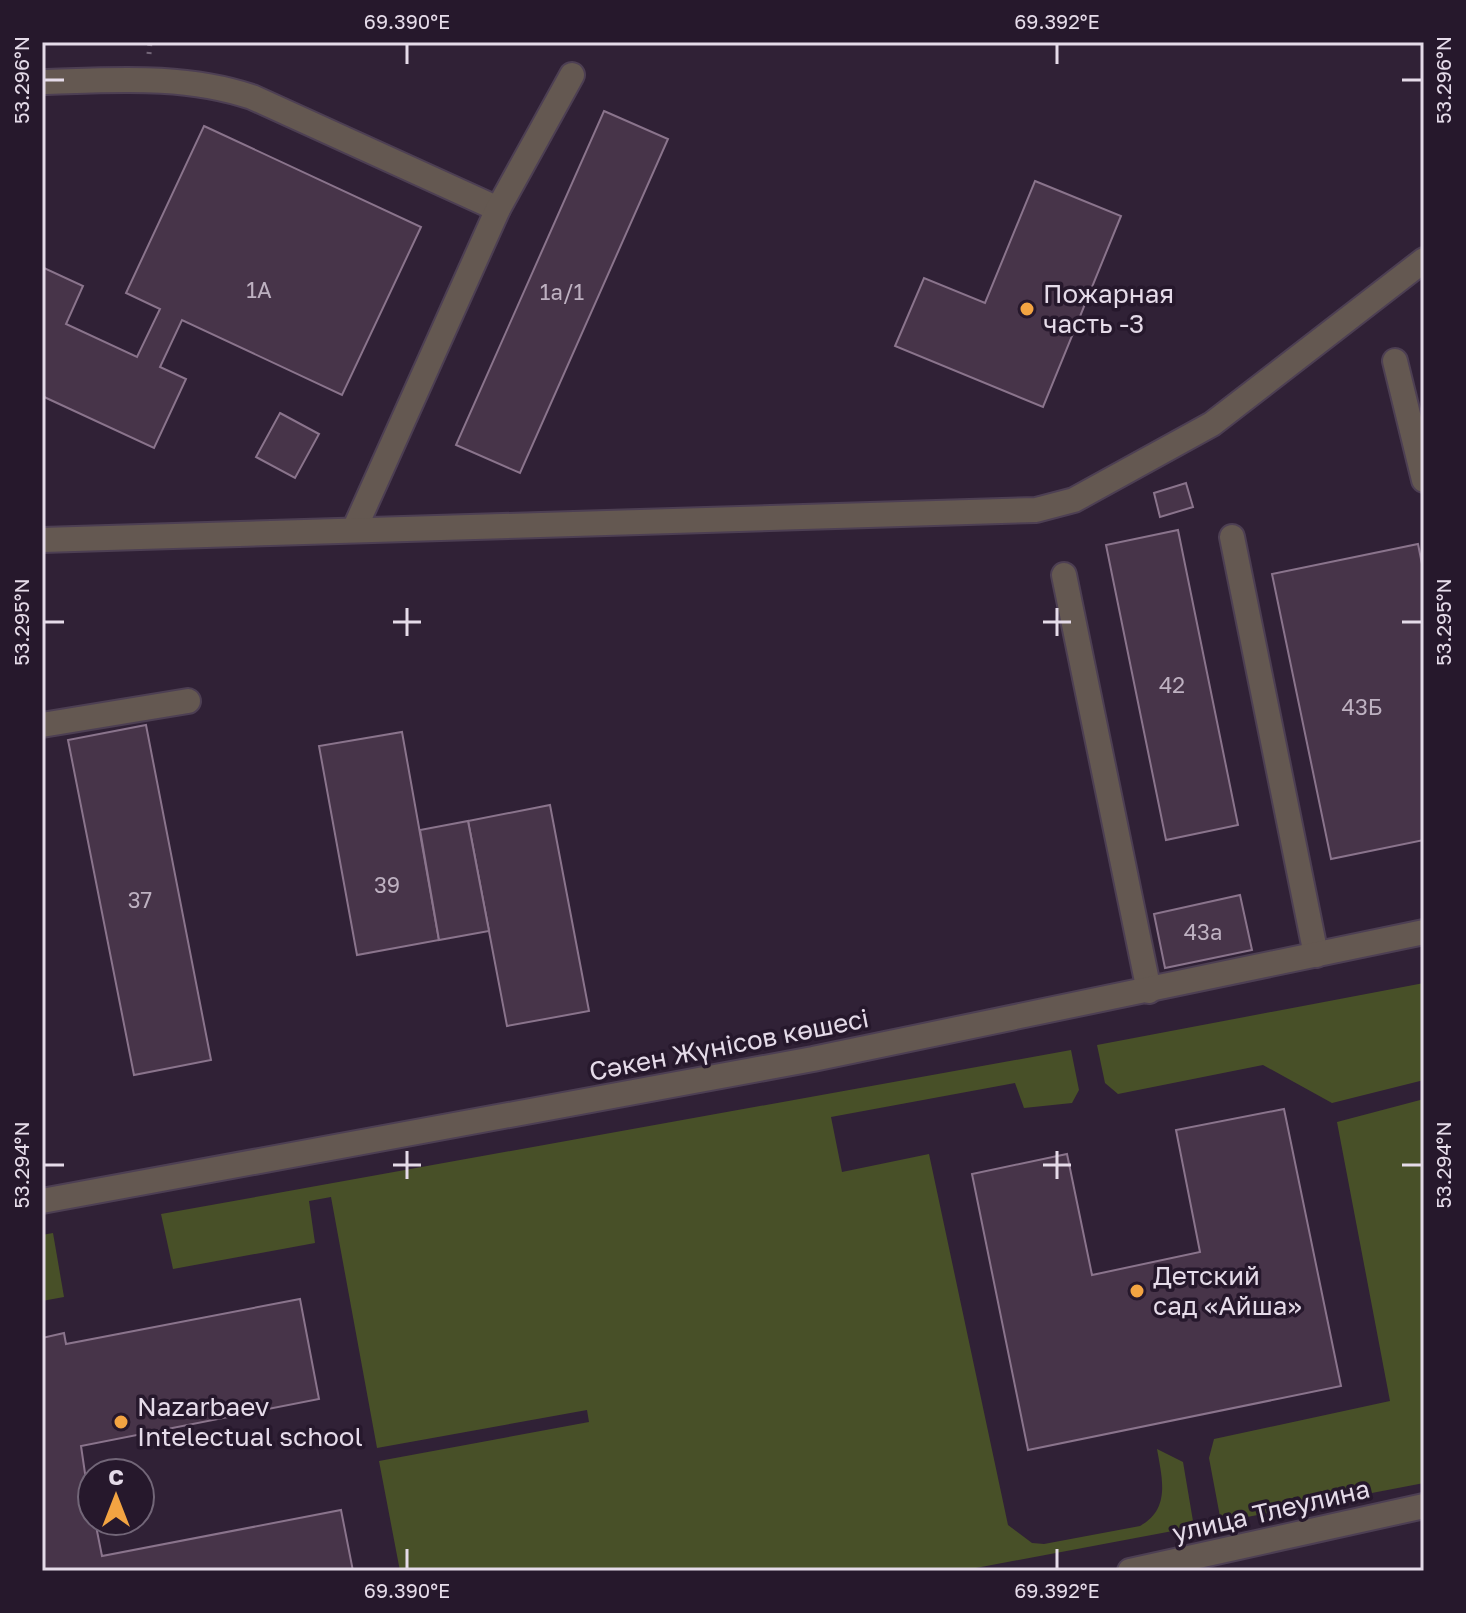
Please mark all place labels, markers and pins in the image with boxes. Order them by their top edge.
place label: Пожарная часть -3 [1043,278,1174,339]
marker: Пожарная часть -3 [1018,300,1036,318]
place label: Детский сад «Айша» [1153,1260,1302,1321]
marker: Детский сад «Айша» [1128,1282,1146,1300]
place label: Nazarbaev Intelectual school [137,1391,363,1452]
marker: Nazarbaev Intelectual school [112,1413,130,1431]

